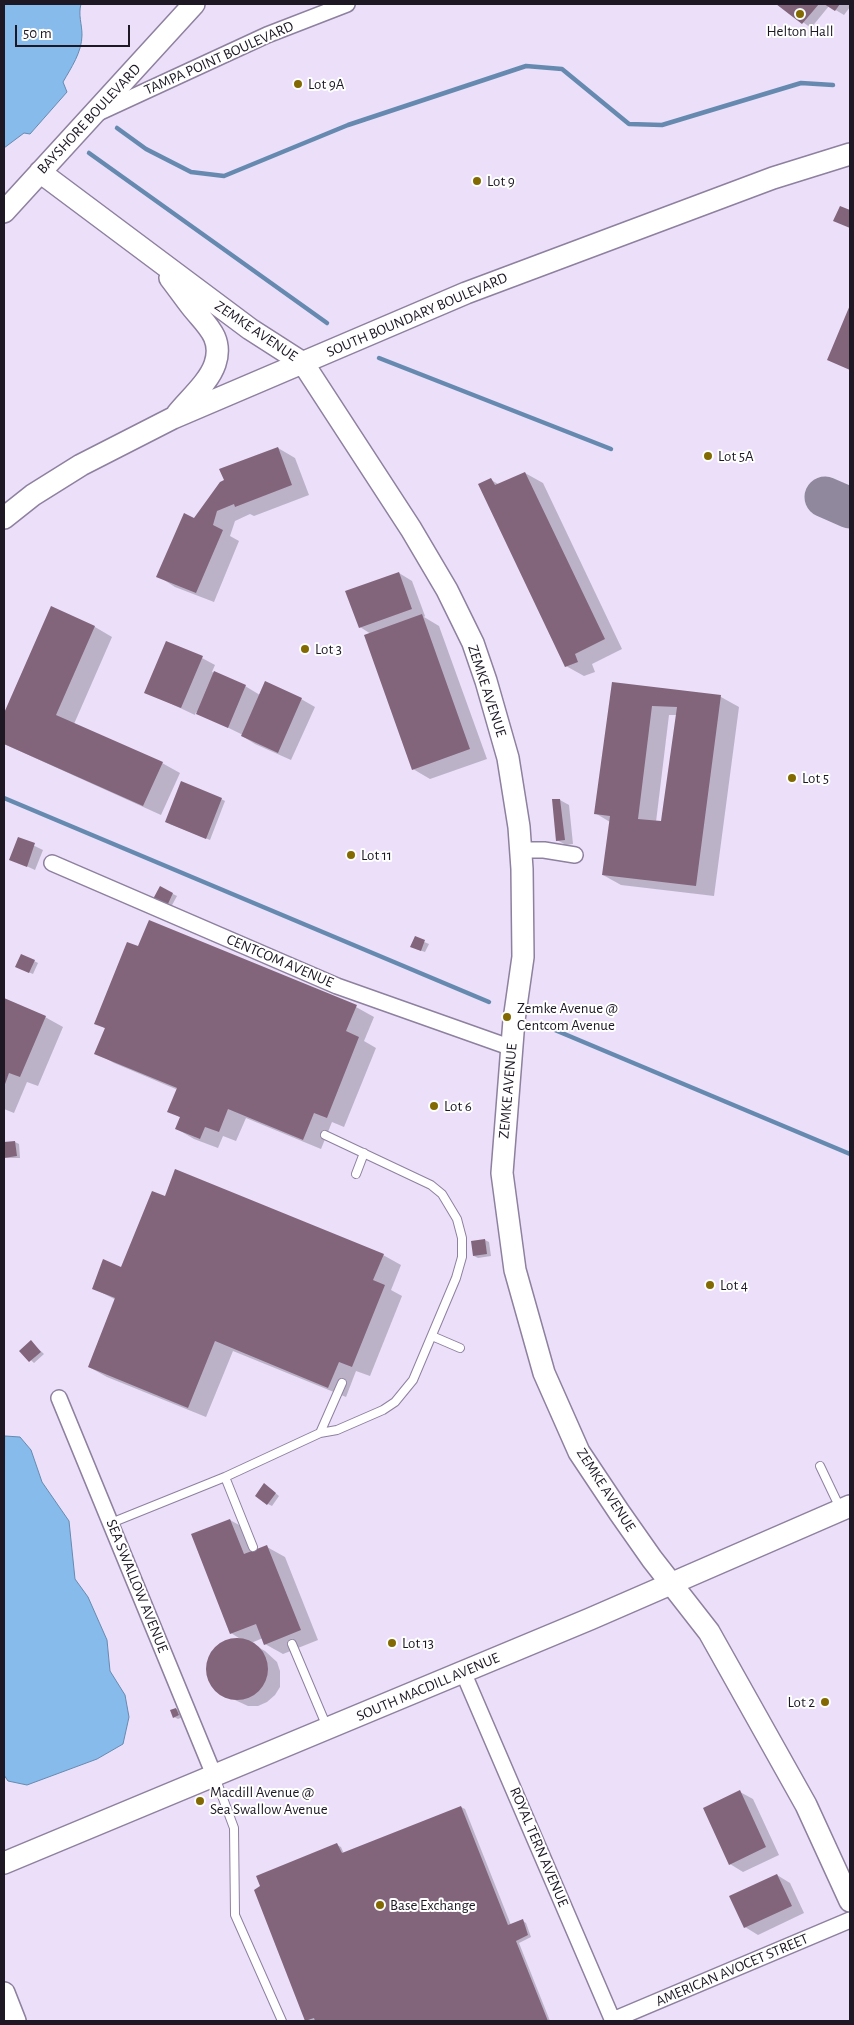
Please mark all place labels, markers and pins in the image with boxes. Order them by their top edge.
marker: Helton Hall [794,8,806,20]
place label: Helton Hall [767,22,833,40]
place label: Lot 9A [308,75,344,93]
marker: Lot 9A [292,78,304,90]
place label: Lot 9 [487,172,515,190]
marker: Lot 9 [471,175,483,187]
place label: Lot 5A [718,447,754,465]
marker: Lot 5A [702,450,714,462]
place label: Lot 3 [315,640,342,658]
marker: Lot 3 [299,643,311,655]
place label: Lot 5 [802,769,829,787]
marker: Lot 5 [786,772,798,784]
place label: Lot 11 [361,846,392,864]
marker: Lot 11 [345,849,357,861]
place label: Zemke Avenue @ Centcom Avenue [517,999,618,1034]
marker: Zemke Avenue @ Centcom Avenue [501,1011,513,1023]
place label: Lot 6 [444,1097,472,1115]
marker: Lot 6 [428,1100,440,1112]
place label: Lot 4 [720,1276,748,1294]
marker: Lot 4 [704,1279,716,1291]
place label: Lot 13 [402,1634,434,1652]
marker: Lot 13 [386,1637,398,1649]
place label: Lot 2 [788,1693,815,1711]
marker: Lot 2 [819,1696,831,1708]
place label: Macdill Avenue @ Sea Swallow Avenue [210,1783,328,1818]
marker: Macdill Avenue @ Sea Swallow Avenue [194,1795,206,1807]
place label: Base Exchange [390,1896,476,1914]
marker: Base Exchange [374,1899,386,1911]

